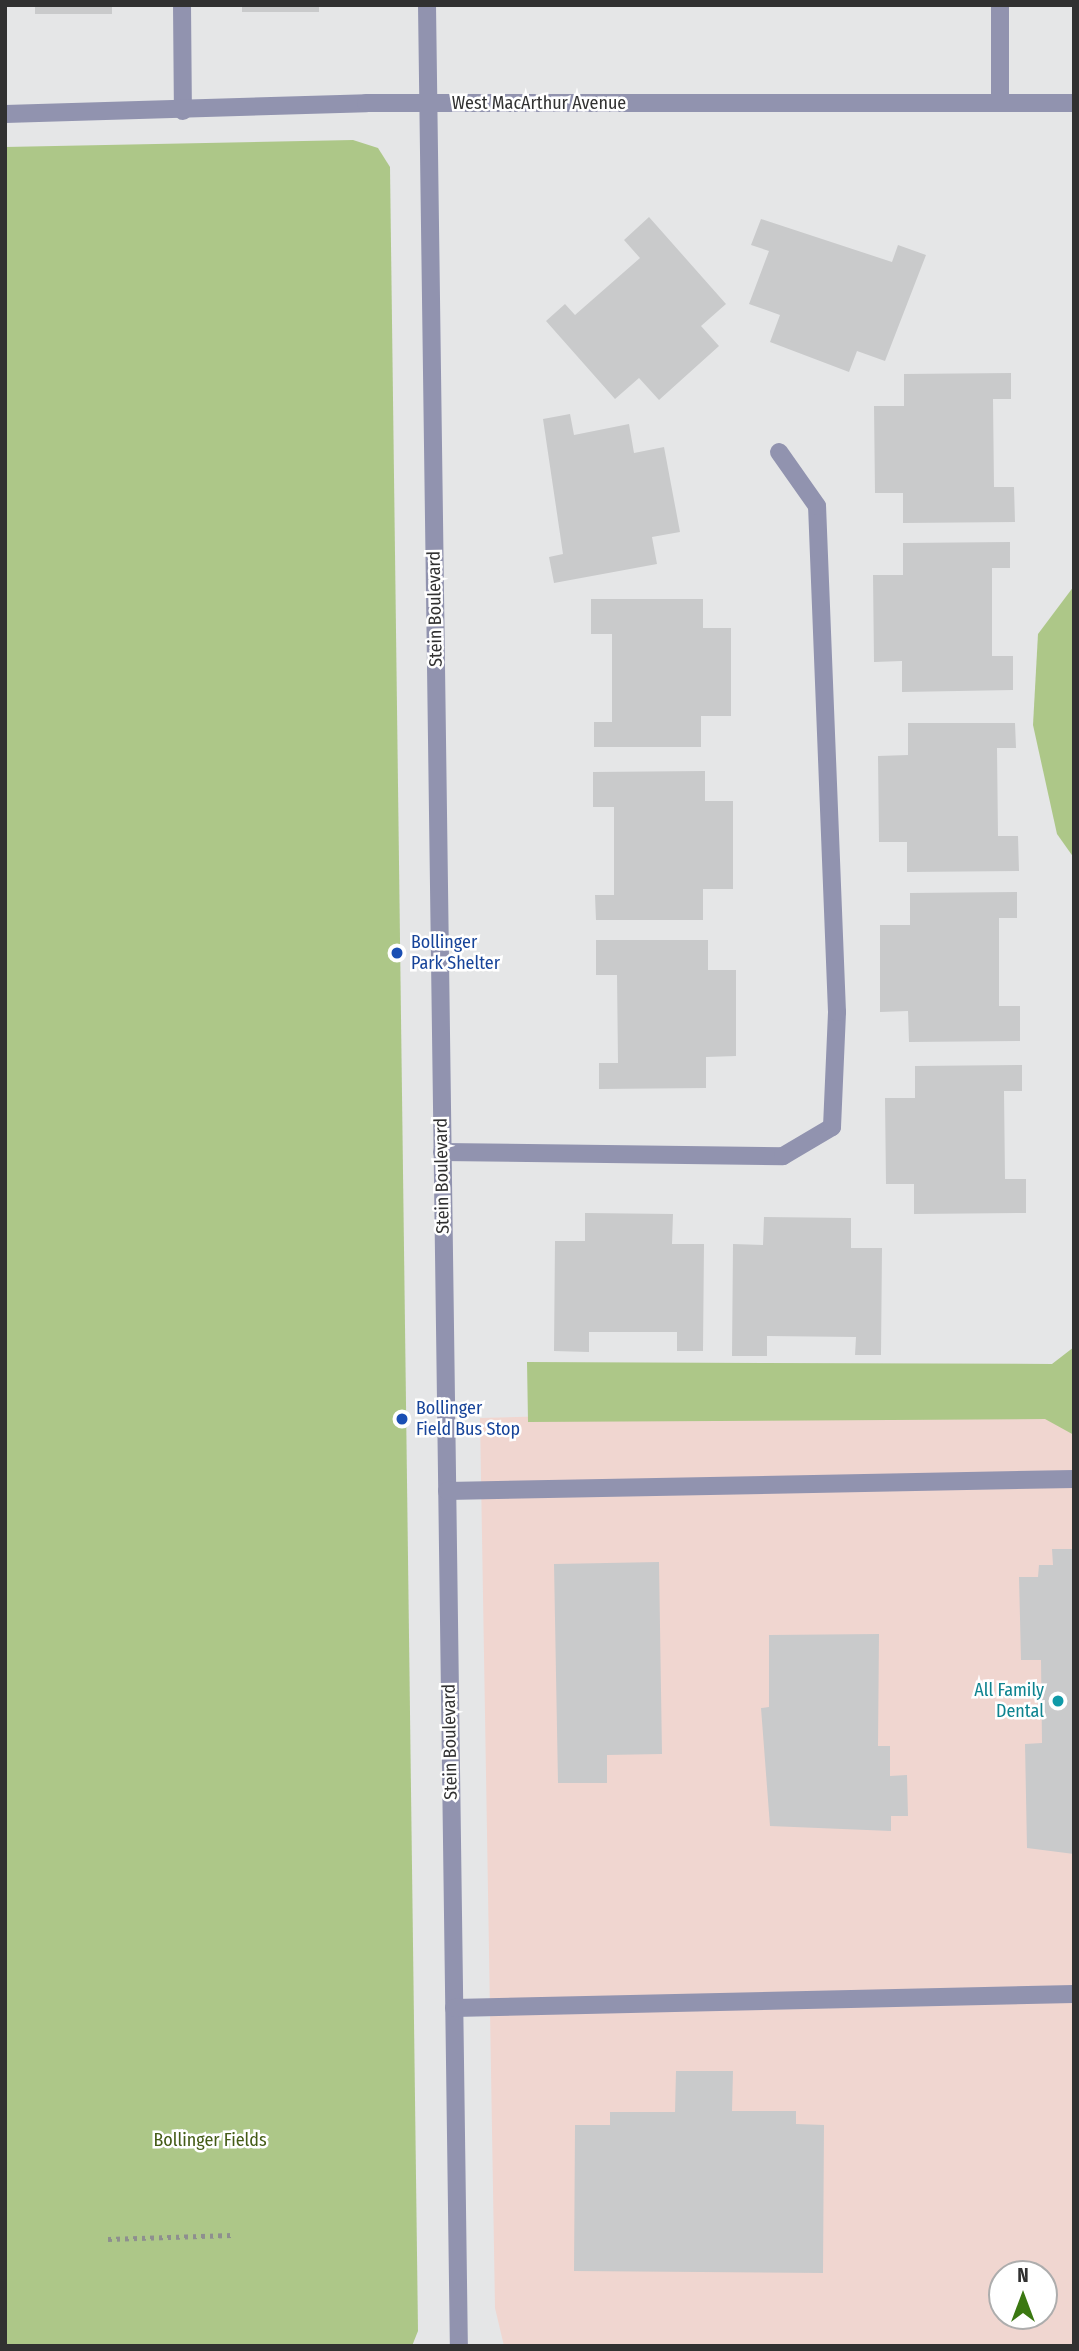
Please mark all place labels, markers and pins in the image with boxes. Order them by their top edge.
place label: Bollinger Park Shelter [411,932,500,974]
marker: Bollinger Park Shelter [389,945,405,961]
place label: Bollinger Field Bus Stop [416,1398,520,1440]
marker: Bollinger Field Bus Stop [394,1411,410,1427]
place label: All Family Dental [974,1680,1044,1722]
marker: All Family Dental [1050,1693,1066,1709]

